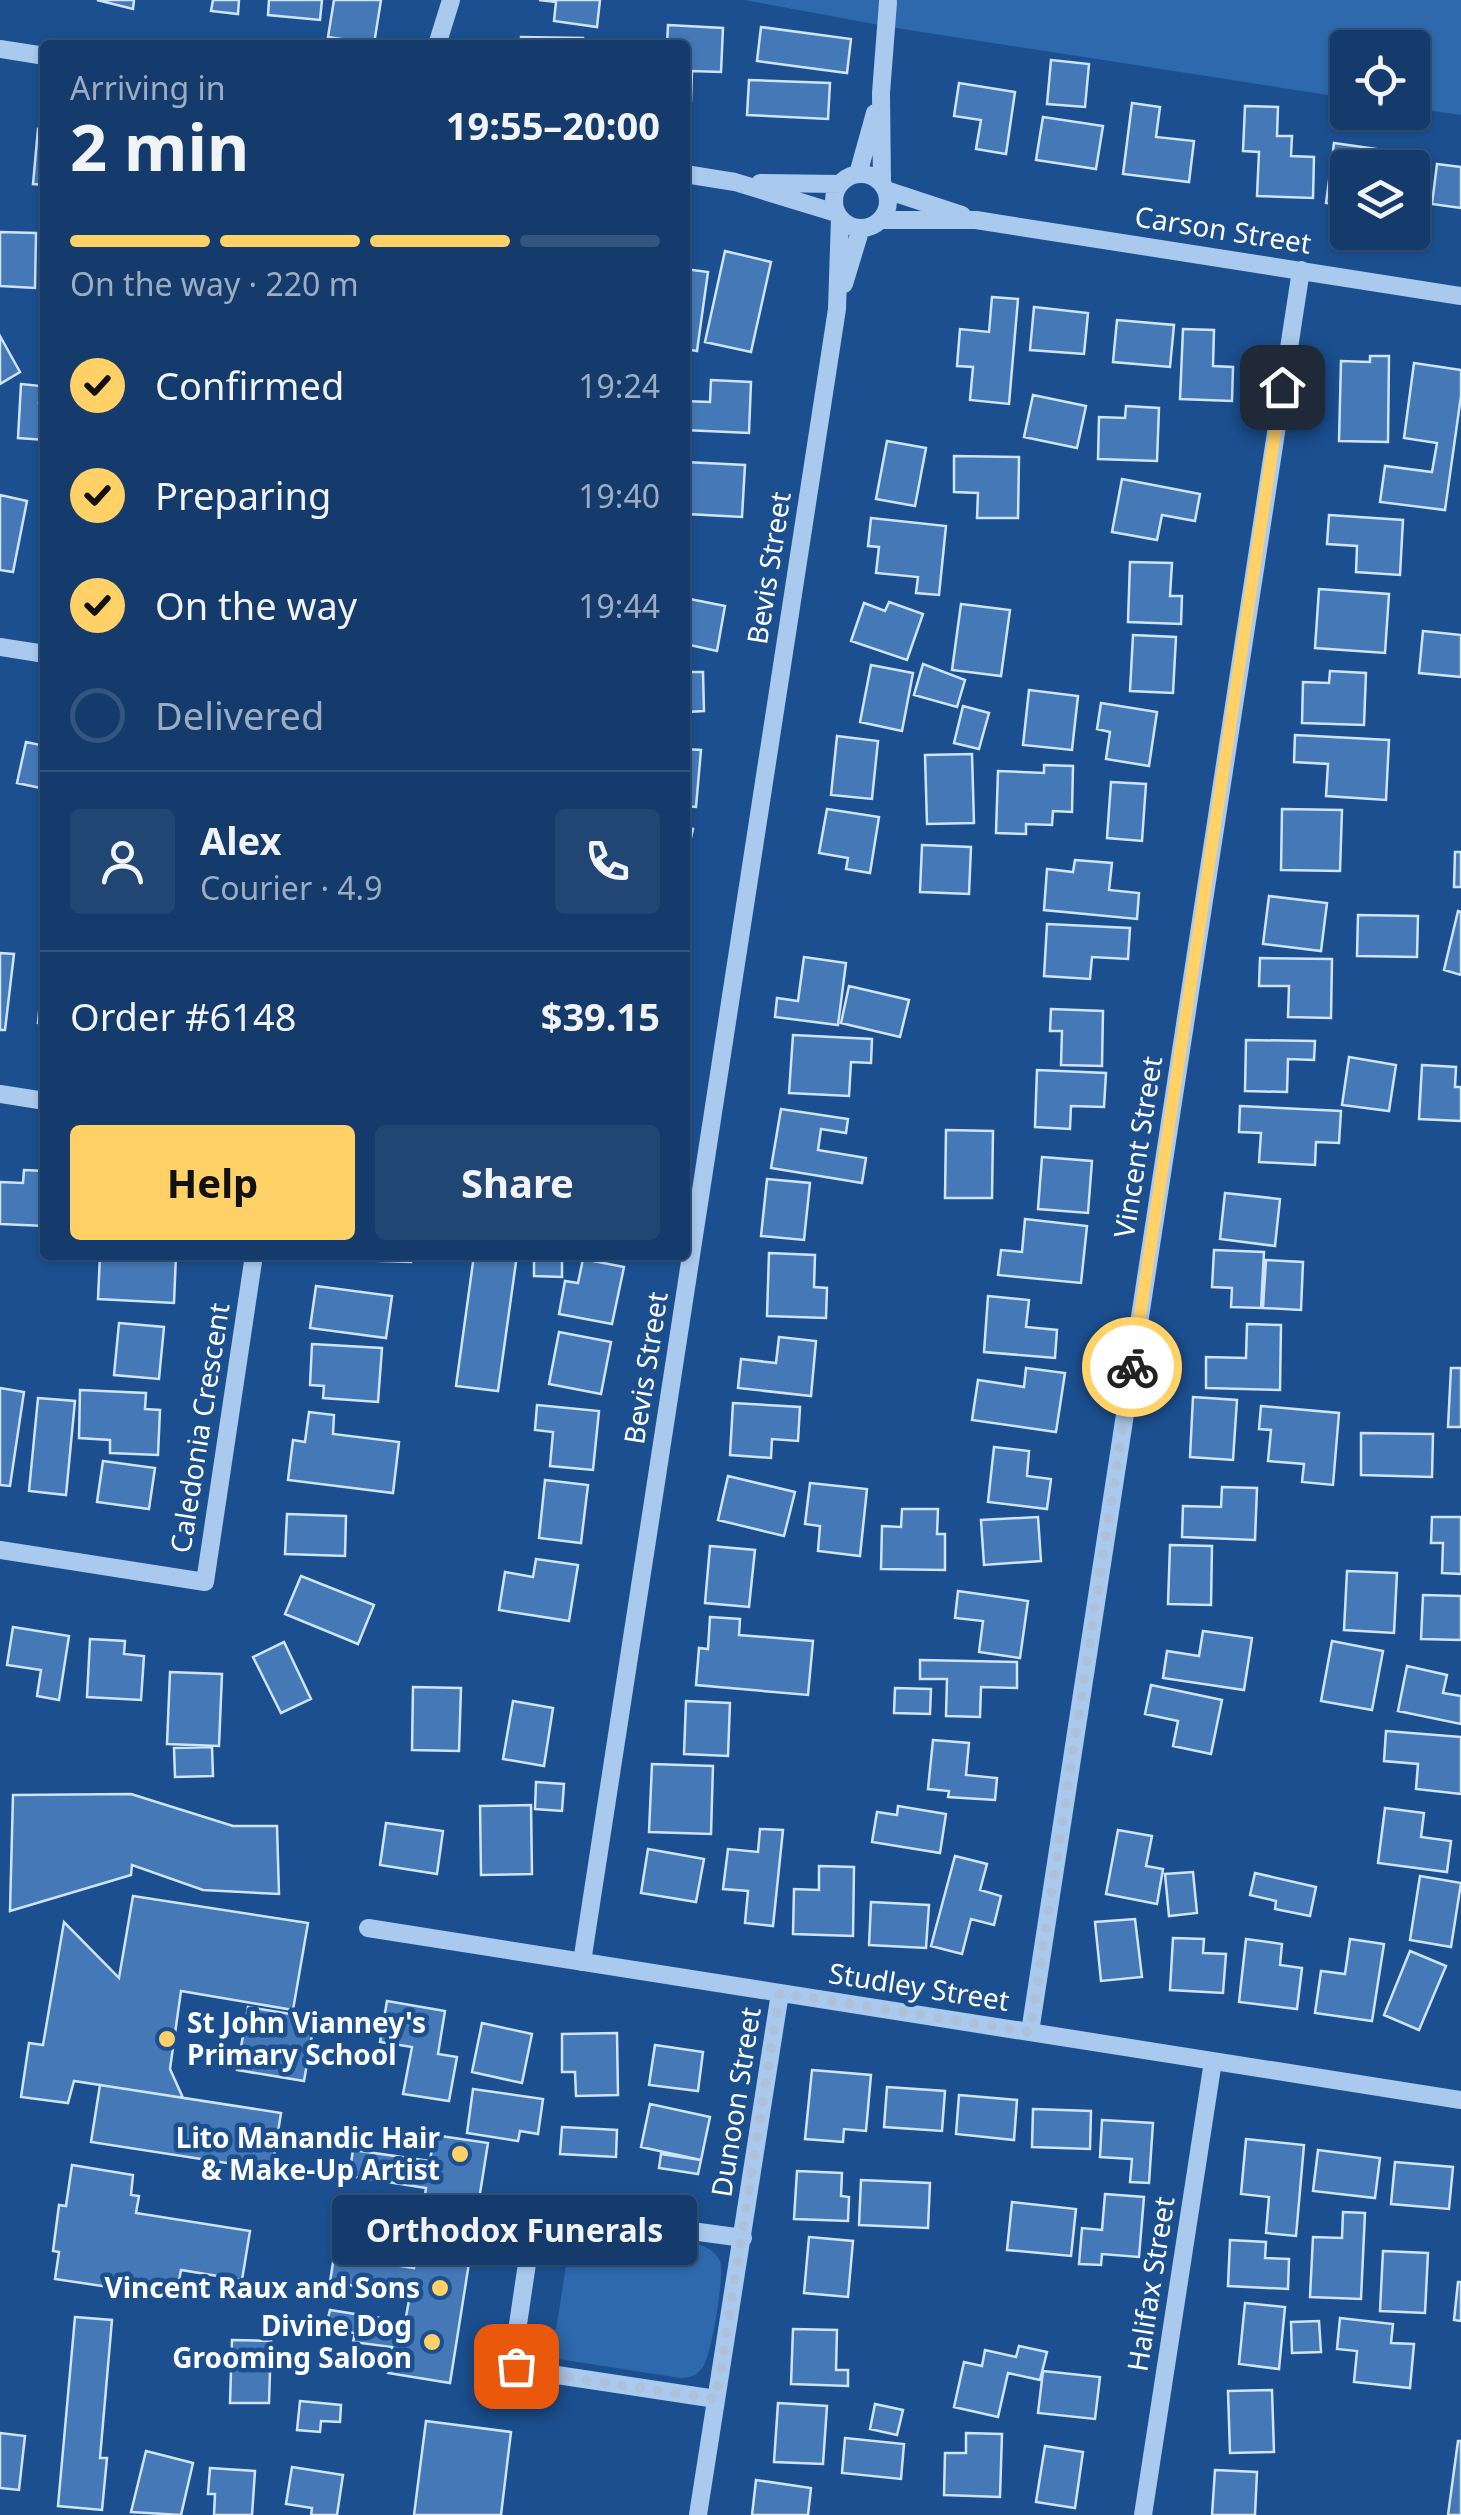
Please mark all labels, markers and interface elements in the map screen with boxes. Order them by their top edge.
map controls [1330,30,1430,250]
button: locate [1330,30,1430,130]
text: Arriving in [70,66,225,109]
text: 19:55–20:00 [446,99,660,151]
text: 2 min [70,102,249,190]
button: layers [1330,150,1430,250]
street label: Carson Street [1132,196,1314,262]
text: On the way · 220 m [70,262,359,305]
pin [1240,345,1325,430]
icon: check [70,358,125,413]
text: Confirmed [155,359,344,411]
icon: home [1255,360,1310,415]
text: 19:24 [578,364,660,407]
icon: check [70,468,125,523]
text: Preparing [155,469,331,521]
text: 19:40 [578,474,660,517]
street label: Bevis Street [737,489,799,647]
icon: check [70,578,125,633]
text: On the way [155,579,357,631]
text: 19:44 [578,584,660,627]
text: Delivered [155,689,324,741]
button: person [70,809,175,914]
button: phone [555,809,660,914]
text: Alex [200,814,282,866]
text: Courier · 4.9 [200,866,383,909]
text: Order #6148 [70,990,296,1042]
text: $39.15 [541,990,660,1042]
street label: Vincent Street [1104,1053,1170,1240]
button: Help [70,1125,355,1240]
button: Share [375,1125,660,1240]
street label: Bevis Street [614,1289,676,1447]
street label: Caledonia Crescent [160,1300,238,1556]
courier [1082,1317,1182,1417]
icon: bike [1105,1340,1160,1395]
street label: Studley Street [826,1953,1012,2019]
place label: St John Vianney's Primary School [187,2003,426,2073]
street label: Dunoon Street [701,2004,769,2199]
marker: St John Vianney's Primary School [156,2028,178,2050]
place label: Lito Manandic Hair & Make-Up Artist [176,2118,440,2188]
marker: Lito Manandic Hair & Make-Up Artist [449,2143,471,2165]
street label: Halifax Street [1117,2194,1183,2374]
callout: Orthodox Funerals [334,2196,698,2266]
text: Orthodox Funerals [366,2208,663,2251]
place label: Vincent Raux and Sons [104,2268,420,2306]
marker: Vincent Raux and Sons [429,2277,451,2299]
place label: Divine Dog Grooming Saloon [172,2306,412,2376]
pin [474,2324,559,2409]
marker: Divine Dog Grooming Saloon [421,2331,443,2353]
icon: bag [489,2339,544,2394]

